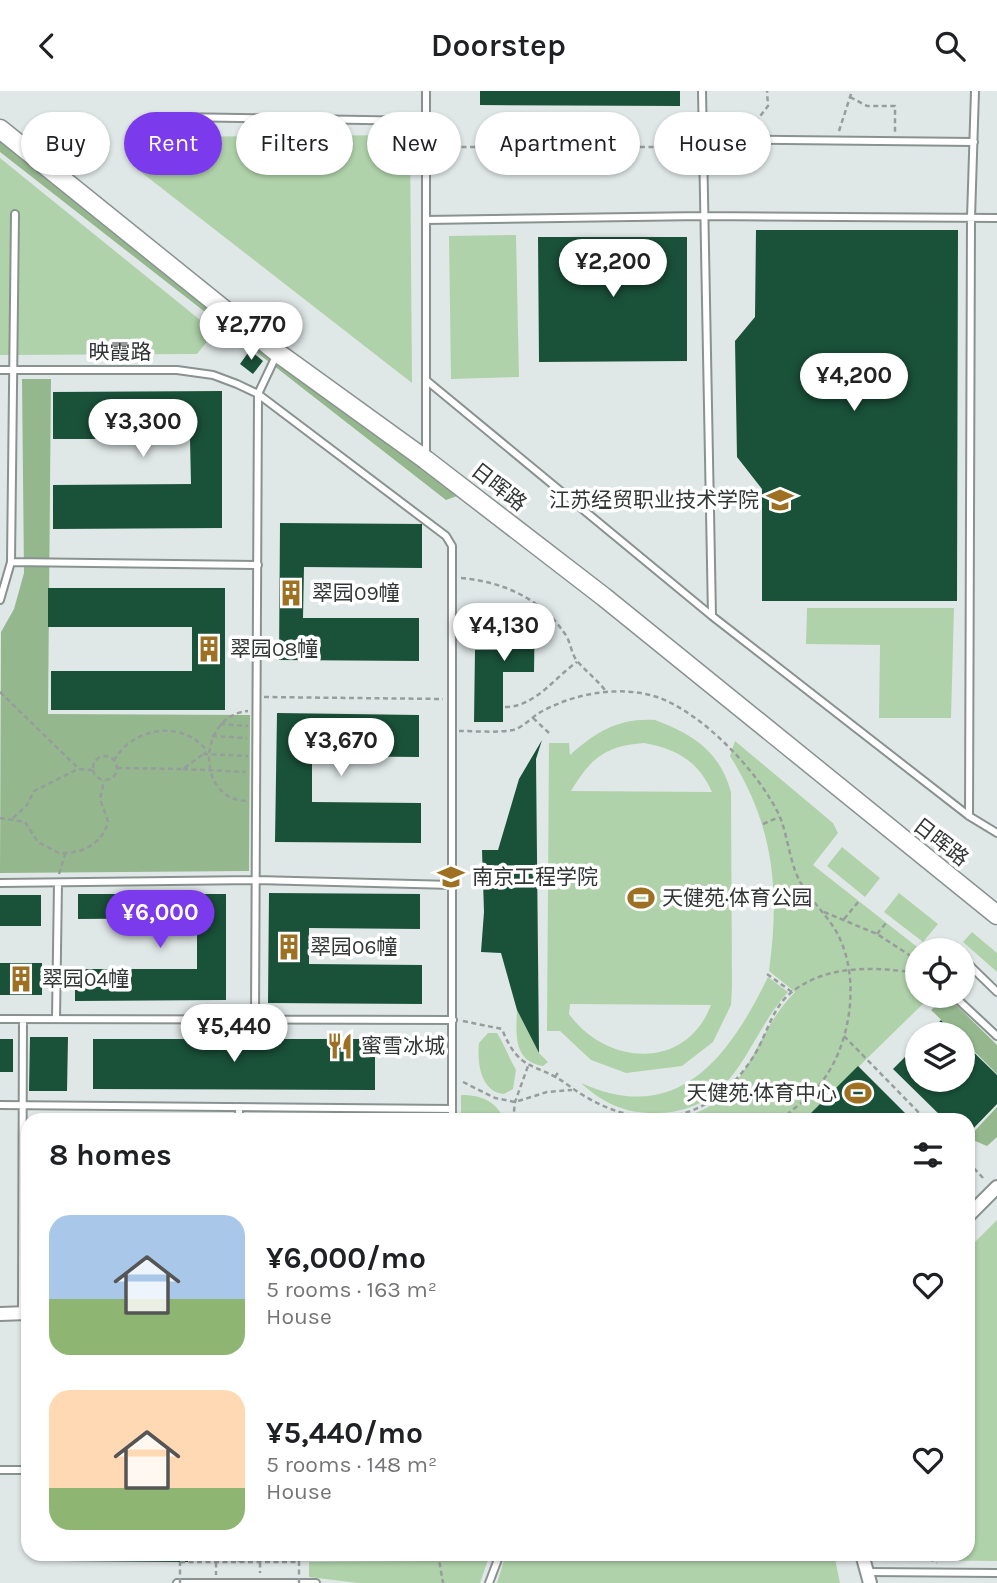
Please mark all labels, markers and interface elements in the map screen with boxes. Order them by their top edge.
icon: back [28,27,66,65]
text: Doorstep [431,27,566,64]
icon: search [931,27,969,65]
chip: Buy [21,112,110,175]
chip: Rent [124,112,222,175]
chip: Filters [236,112,353,175]
chip: New [367,112,461,175]
chip: Apartment [475,112,640,175]
chip: House [654,112,771,175]
pin: ¥2,200 [556,239,670,299]
text: ¥2,200 [575,248,651,275]
pin: ¥2,770 [194,303,308,362]
text: ¥2,770 [216,311,286,338]
street label: 映霞路 [89,340,152,364]
pin: ¥4,200 [797,353,911,413]
text: ¥4,200 [816,362,892,389]
pin: ¥3,300 [86,399,200,459]
text: ¥3,300 [104,408,182,435]
street label: 日晖路 [467,458,531,516]
school or university icon: 江苏经贸职业技术学院 [765,485,795,515]
place label: 江苏经贸职业技术学院 [549,488,759,512]
building icon: 翠园09幢 [276,578,306,608]
place label: 翠园09幢 [312,581,400,605]
pin: ¥4,130 [447,603,561,663]
text: ¥4,130 [469,612,539,639]
building icon: 翠园08幢 [194,634,224,664]
place label: 翠园08幢 [230,637,318,661]
pin: ¥3,670 [284,719,398,778]
text: ¥3,670 [304,727,378,754]
street label: 日晖路 [909,813,973,871]
school or university icon: 南京工程学院 [436,862,466,892]
place label: 南京工程学院 [472,865,598,889]
sports icon: 天健苑·体育公园 [626,883,656,913]
place label: 天健苑·体育公园 [662,886,813,910]
pin: ¥6,000 [103,891,217,950]
text: ¥6,000 [122,899,198,926]
building icon: 翠园06幢 [274,932,304,962]
place label: 翠园06幢 [310,935,398,959]
map controls [905,938,975,1092]
button: locate [905,938,975,1008]
building icon: 翠园04幢 [6,964,36,994]
place label: 翠园04幢 [42,967,129,991]
pin: ¥5,440 [177,1005,291,1064]
text: ¥5,440 [197,1013,271,1040]
button: layers [905,1022,975,1092]
restaurant icon: 蜜雪冰城 [325,1031,355,1061]
place label: 蜜雪冰城 [361,1034,445,1058]
sports icon: 天健苑·体育中心 [843,1078,873,1108]
place label: 天健苑·体育中心 [686,1081,837,1105]
icon: filters [909,1136,947,1174]
text: 8 homes [49,1137,172,1173]
text: ¥6,000/mo [266,1240,426,1276]
icon: home [105,1243,189,1327]
icon: heart [909,1266,947,1304]
text: 5 rooms · 163 m² [266,1276,437,1303]
text: House [266,1303,332,1330]
text: ¥5,440/mo [266,1415,423,1451]
icon: home [105,1418,189,1502]
icon: heart [909,1441,947,1479]
text: 5 rooms · 148 m² [266,1451,437,1478]
text: House [266,1478,332,1505]

